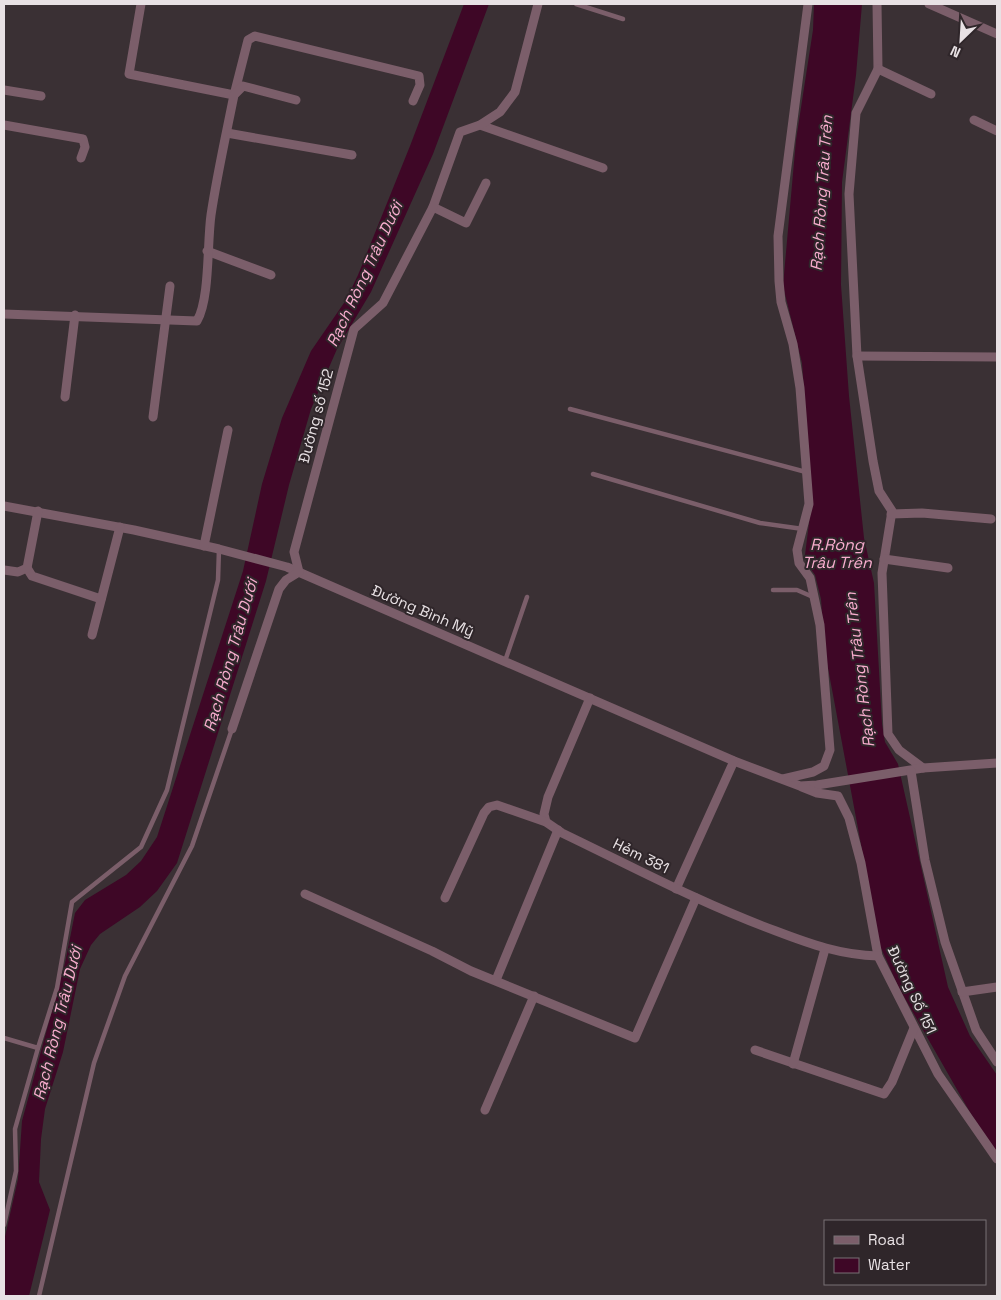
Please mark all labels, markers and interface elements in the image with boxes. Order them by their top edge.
north arrow [936,15,986,65]
text: N [947,42,964,62]
water label: Rạch Ròng Trâu Trên [806,113,837,272]
water label: Rạch Ròng Trâu Dưới [322,196,408,350]
street label: Đường số 152 [294,367,337,465]
water label: R.Ròng Trâu Trên [802,534,873,573]
water label: Rạch Ròng Trâu Dưới [199,574,263,734]
street label: Đường Bình Mỹ [369,580,477,641]
water label: Rạch Ròng Trâu Trên [839,590,879,749]
street label: Hẻm 381 [610,834,672,877]
water label: Rạch Ròng Trâu Dưới [28,942,87,1102]
street label: Đường Số 151 [884,943,941,1037]
legend [824,1220,986,1285]
text: Road [868,1230,905,1249]
text: Water [868,1255,911,1274]

